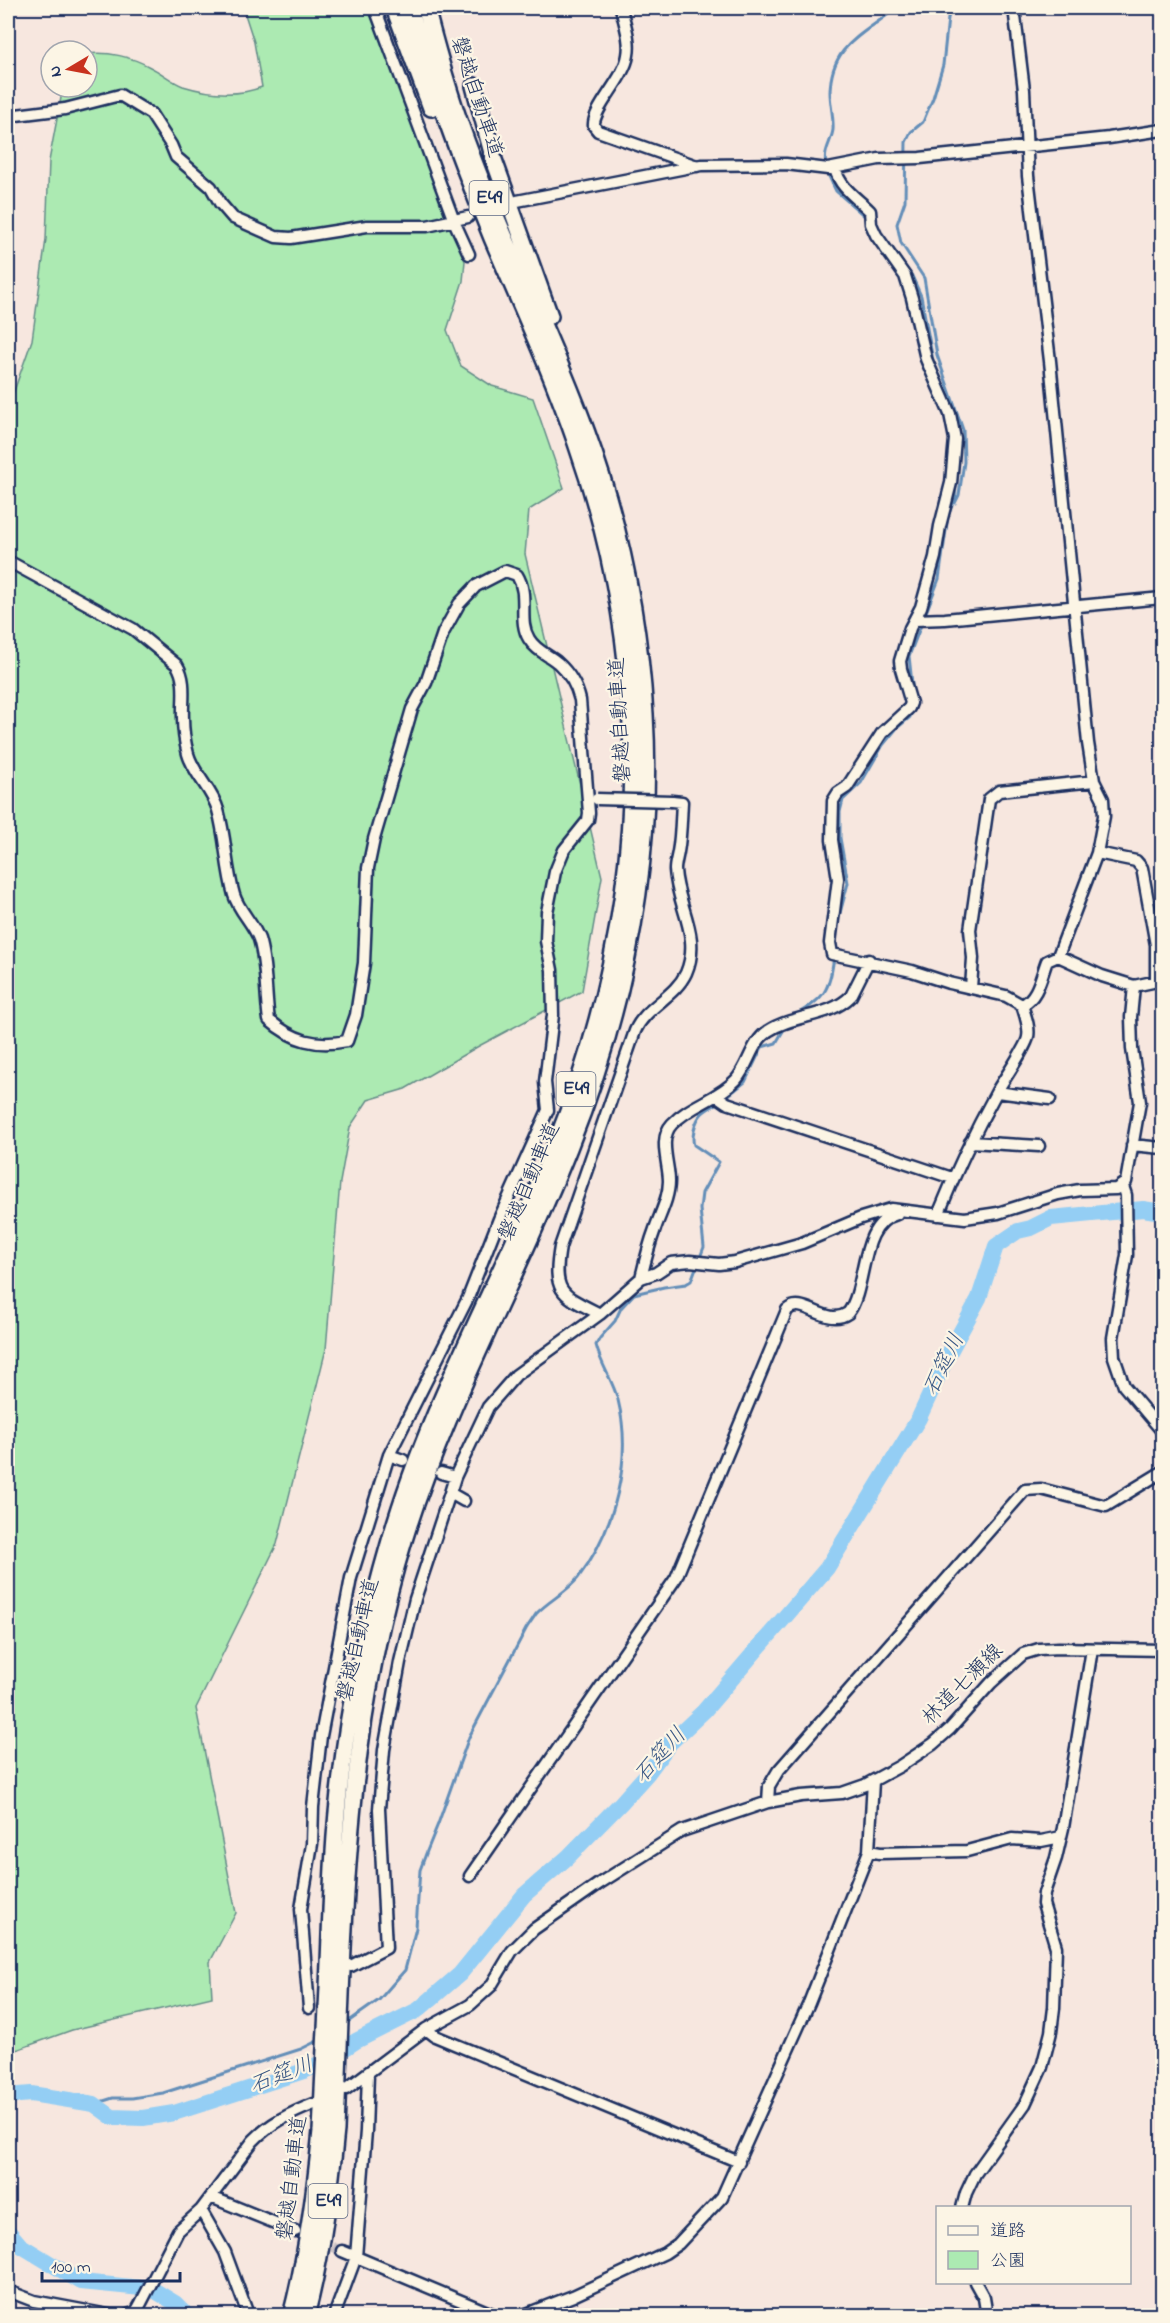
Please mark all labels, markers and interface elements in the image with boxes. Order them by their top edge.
street label: 磐越自動車道 [442,32,510,162]
north arrow [39,39,99,99]
text: N [43,64,69,79]
road number: E49 [470,181,508,215]
street label: 磐越自動車道 [603,656,639,784]
road number: E49 [556,1072,596,1106]
street label: 磐越自動車道 [492,1118,568,1246]
water label: 石筵川 [916,1328,974,1402]
street label: 磐越自動車道 [330,1575,388,1705]
street label: 林道七瀬線 [915,1637,1011,1733]
water label: 石筵川 [627,1721,695,1791]
water label: 石筵川 [245,2049,319,2103]
street label: 磐越自動車道 [270,2114,316,2242]
road number: E49 [308,2184,348,2218]
legend [936,2206,1131,2284]
text: 道路 [990,2219,1026,2245]
scale bar [42,2245,180,2283]
text: 公園 [990,2249,1026,2275]
text: 100 m [51,2255,91,2281]

